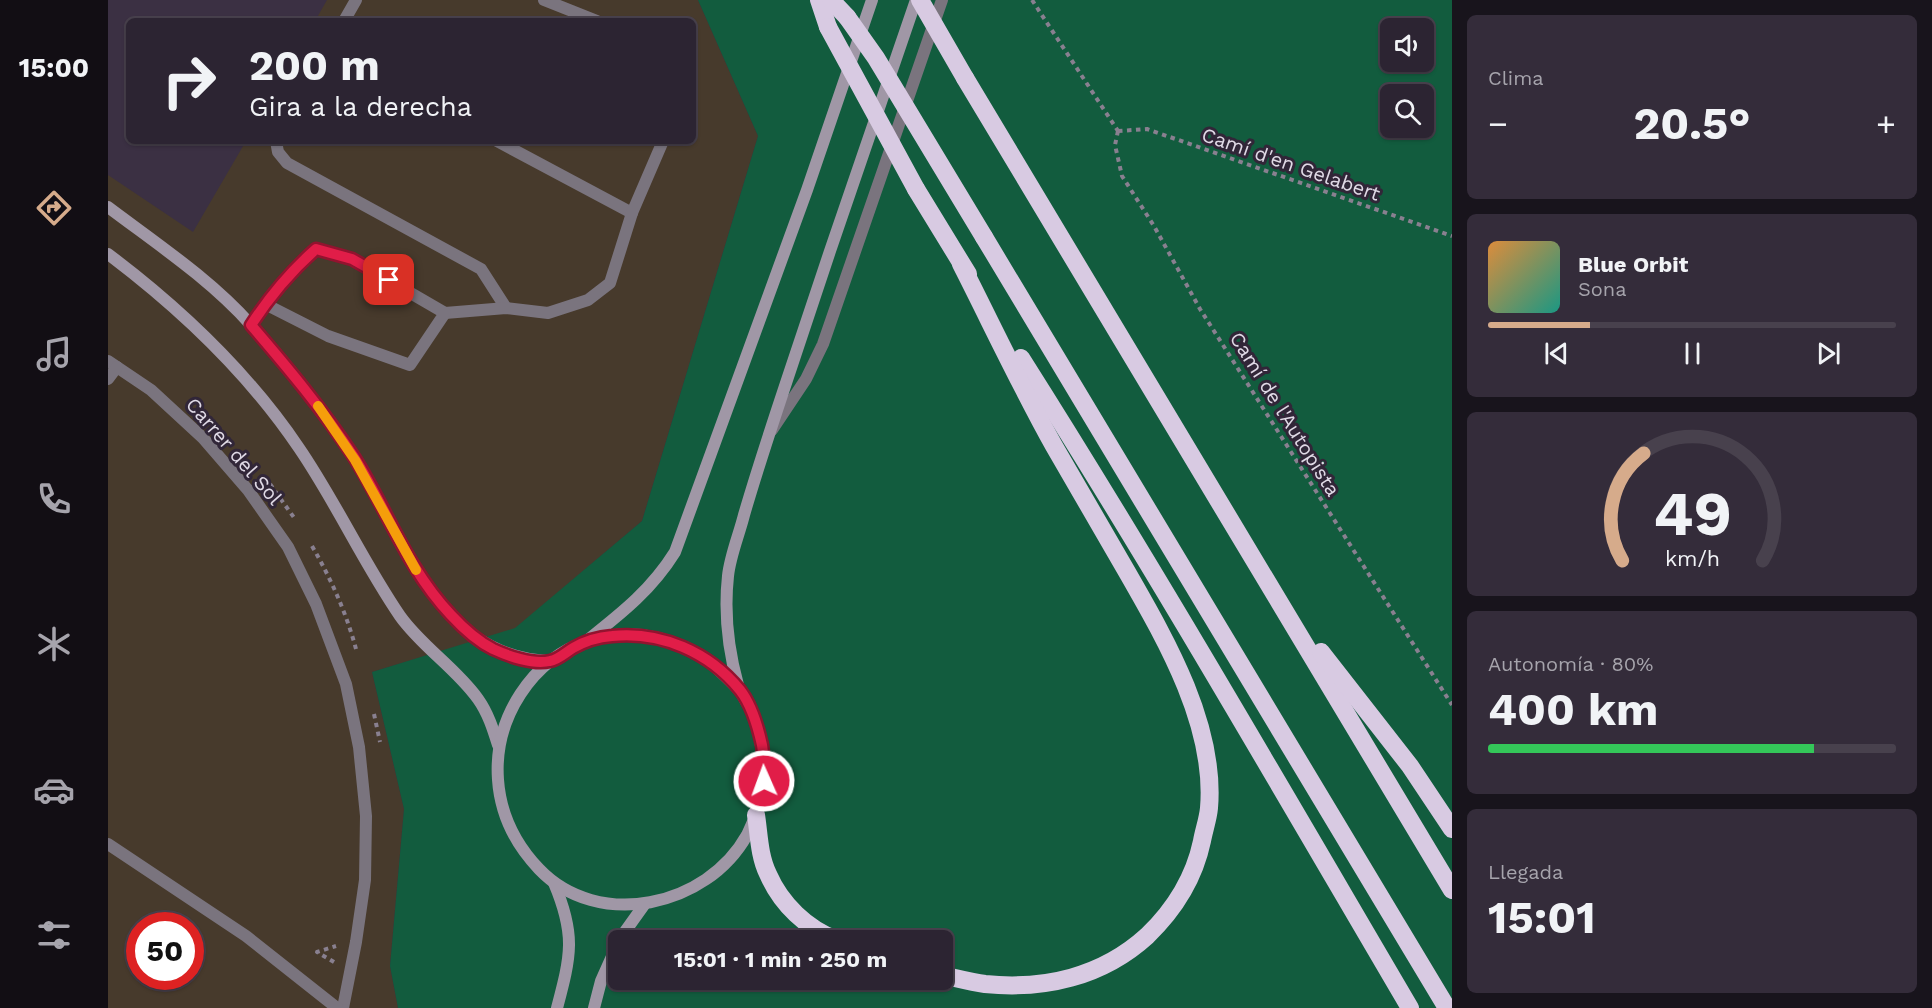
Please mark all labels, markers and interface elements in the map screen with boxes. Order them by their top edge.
map controls [1380,18,1434,138]
button: sound [1380,18,1434,72]
text: 200 m [249,41,380,90]
icon: right [150,42,228,120]
text: 15:00 [19,52,89,84]
text: Clima [1488,66,1544,90]
button: search [1380,84,1434,138]
text: Gira a la derecha [249,91,472,123]
text: 20.5° [1634,97,1750,150]
text: − [1488,104,1508,143]
text: + [1876,104,1896,143]
street label: Camí d'en Gelabert [1199,122,1384,206]
icon: directions [33,187,75,229]
text: Blue Orbit [1578,252,1688,277]
pin [363,254,414,305]
icon: arrive [372,263,405,296]
text: Sona [1578,277,1627,301]
street label: Camí de l'Autopista [1225,327,1345,501]
icon: music [33,333,75,375]
icon: previous [1540,337,1573,370]
icon: pause [1676,337,1709,370]
icon: next [1812,337,1845,370]
street label: Carrer del Sol [181,392,287,510]
text: 49 [1653,477,1731,550]
icon: phone [33,478,75,520]
text: km/h [1664,546,1720,571]
icon: climate [33,623,75,665]
text: Autonomía · 80% [1488,652,1653,676]
text: 400 km [1488,683,1658,736]
position arrow [732,749,796,813]
icon: car [33,769,75,811]
text: Llegada [1488,860,1563,884]
text: 15:01 [1488,891,1596,944]
speed limit sign: 50 [126,912,204,990]
icon: filters [33,914,75,956]
text: 15:01 · 1 min · 250 m [674,947,887,972]

